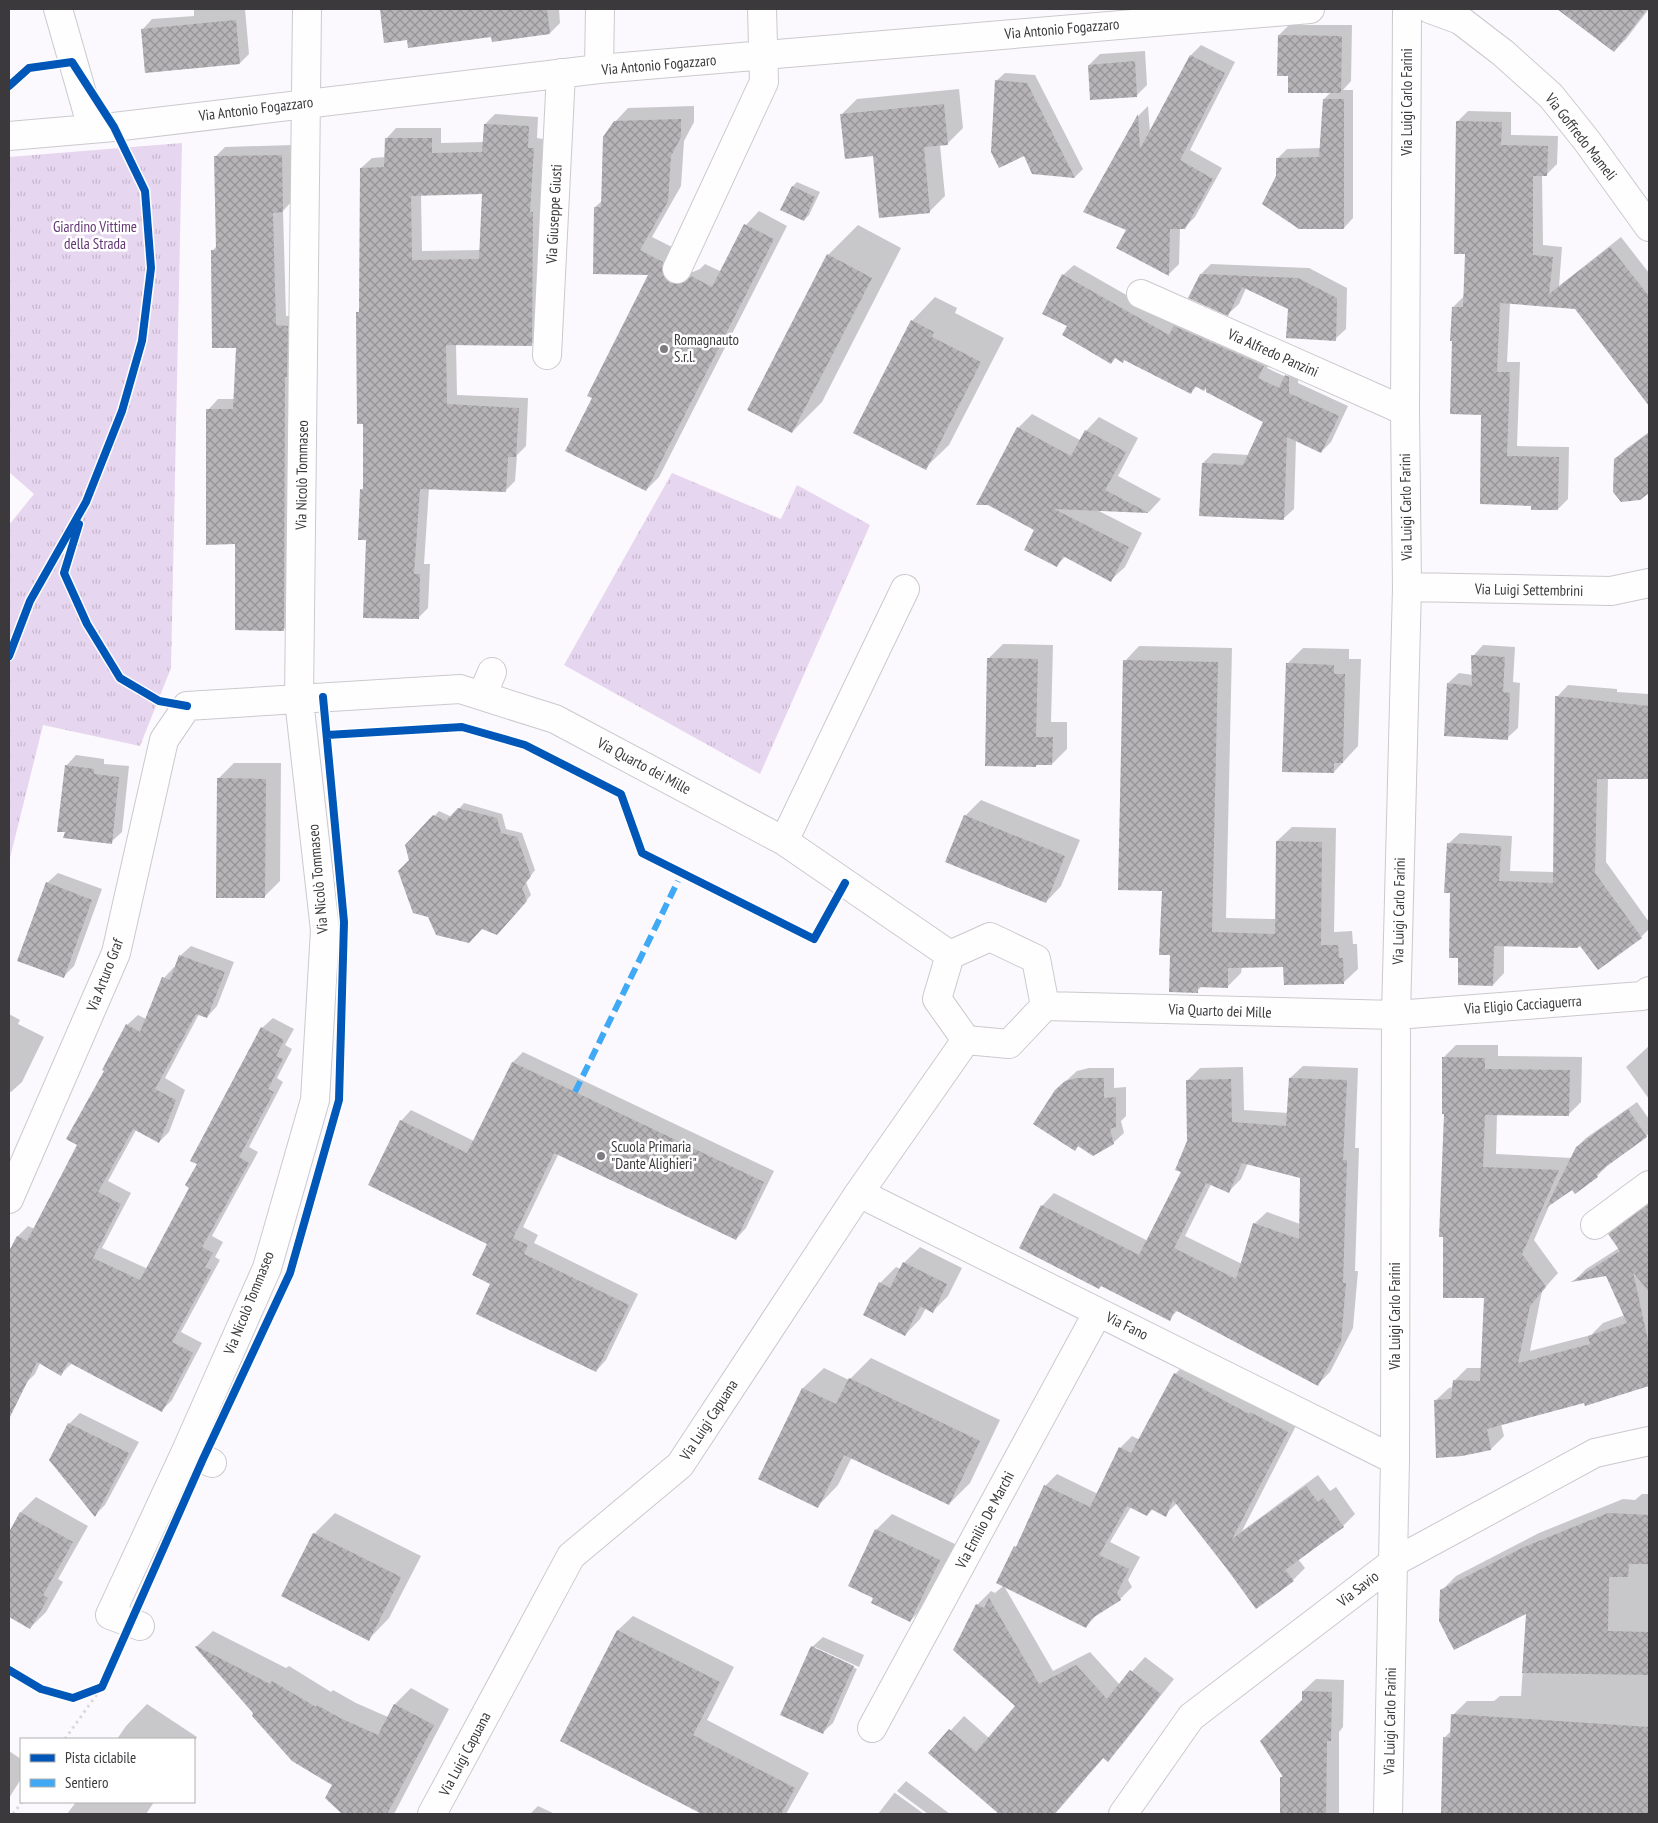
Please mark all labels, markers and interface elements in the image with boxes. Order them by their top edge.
street label: Via Antonio Fogazzaro [1003,14,1120,43]
street label: Via Luigi Carlo Farini [1397,48,1416,157]
street label: Via Antonio Fogazzaro [600,50,717,79]
street label: Via Goffredo Mameli [1541,88,1621,184]
street label: Via Antonio Fogazzaro [197,92,314,125]
street label: Via Giuseppe Giusti [541,164,566,265]
park label: Giardino Vittime della Strada [53,217,137,253]
street label: Via Alfredo Panzini [1224,324,1322,381]
place label: Romagnauto S.r.l. [674,330,739,366]
marker: Romagnauto S.r.l. [658,343,670,355]
street label: Via Nicolò Tommaseo [291,420,312,531]
street label: Via Luigi Carlo Farini [1395,453,1416,562]
street label: Via Luigi Settembrini [1474,579,1583,600]
street label: Via Quarto dei Mille [593,732,694,798]
street label: Via Nicolò Tommaseo [303,824,332,936]
street label: Via Luigi Carlo Farini [1388,857,1409,966]
street label: Via Arturo Graf [82,935,127,1015]
street label: Via Eligio Cacciaguerra [1463,991,1582,1018]
street label: Via Quarto dei Mille [1167,999,1272,1022]
place label: Scuola Primaria "Dante Alighieri" [611,1137,697,1173]
marker: Scuola Primaria "Dante Alighieri" [595,1150,607,1162]
street label: Via Nicolò Tommaseo [219,1248,278,1358]
street label: Via Luigi Carlo Farini [1385,1262,1404,1371]
street label: Via Fano [1102,1307,1151,1344]
street label: Via Luigi Capuana [675,1376,742,1464]
street label: Via Emilio De Marchi [950,1468,1018,1573]
street label: Via Savio [1332,1567,1382,1611]
street label: Via Luigi Carlo Farini [1379,1667,1400,1776]
street label: Via Luigi Capuana [434,1709,495,1800]
legend [20,1738,195,1803]
text: Pista ciclabile [65,1748,136,1767]
text: Sentiero [65,1773,108,1792]

